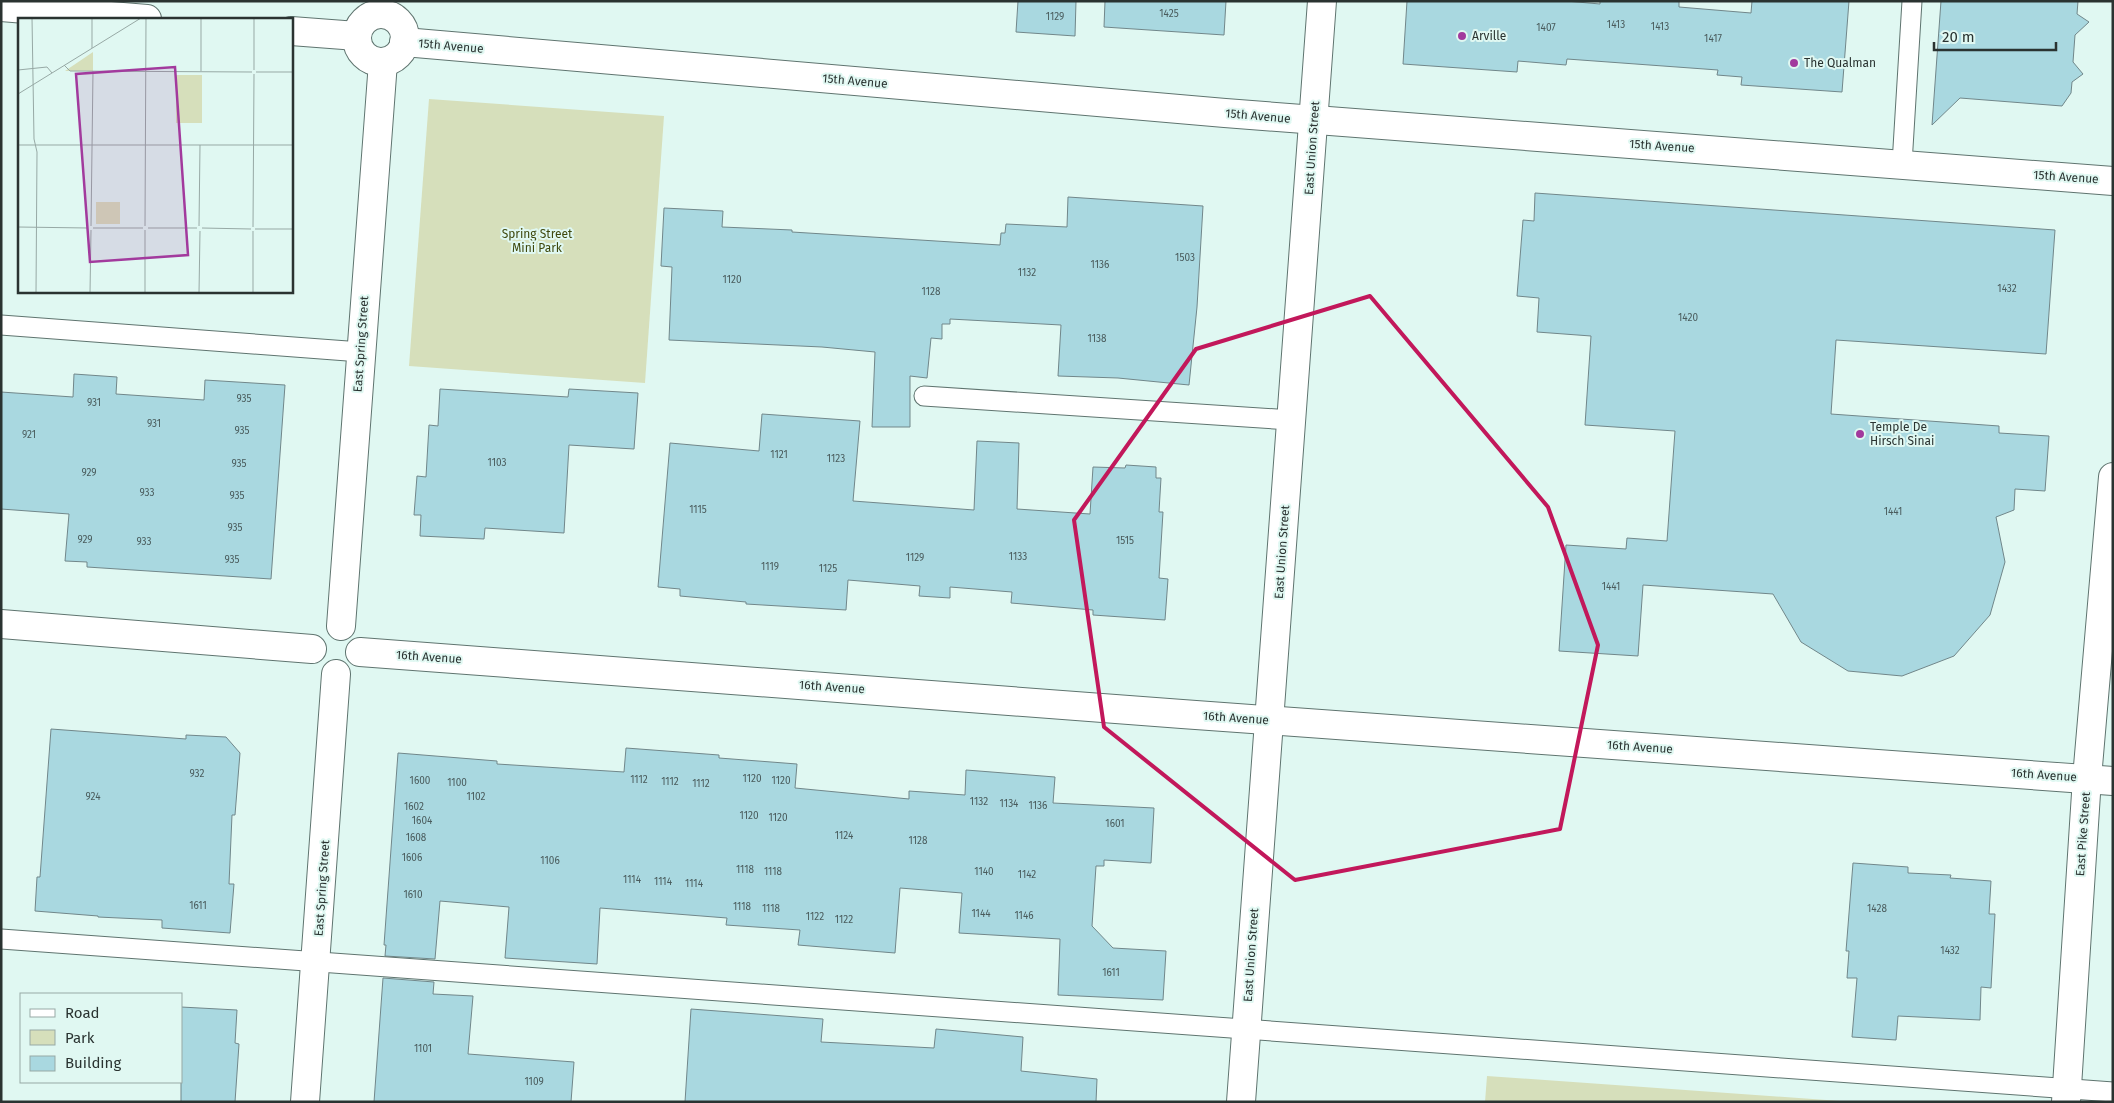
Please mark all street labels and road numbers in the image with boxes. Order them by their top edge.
street label: 15th Avenue [418,36,484,56]
street label: 15th Avenue [822,71,888,91]
street label: East Union Street [1302,100,1322,195]
street label: 15th Avenue [1225,106,1291,126]
street label: 15th Avenue [1629,137,1695,155]
street label: 15th Avenue [2033,168,2099,186]
street label: East Spring Street [351,295,371,393]
street label: East Union Street [1272,504,1292,599]
street label: 16th Avenue [396,648,462,666]
street label: 16th Avenue [799,678,865,696]
street label: 16th Avenue [1203,709,1269,727]
street label: 16th Avenue [1607,738,1673,756]
street label: 16th Avenue [2011,766,2077,784]
street label: East Pike Street [2073,791,2093,877]
street label: East Spring Street [312,839,332,937]
street label: East Union Street [1241,907,1261,1002]

